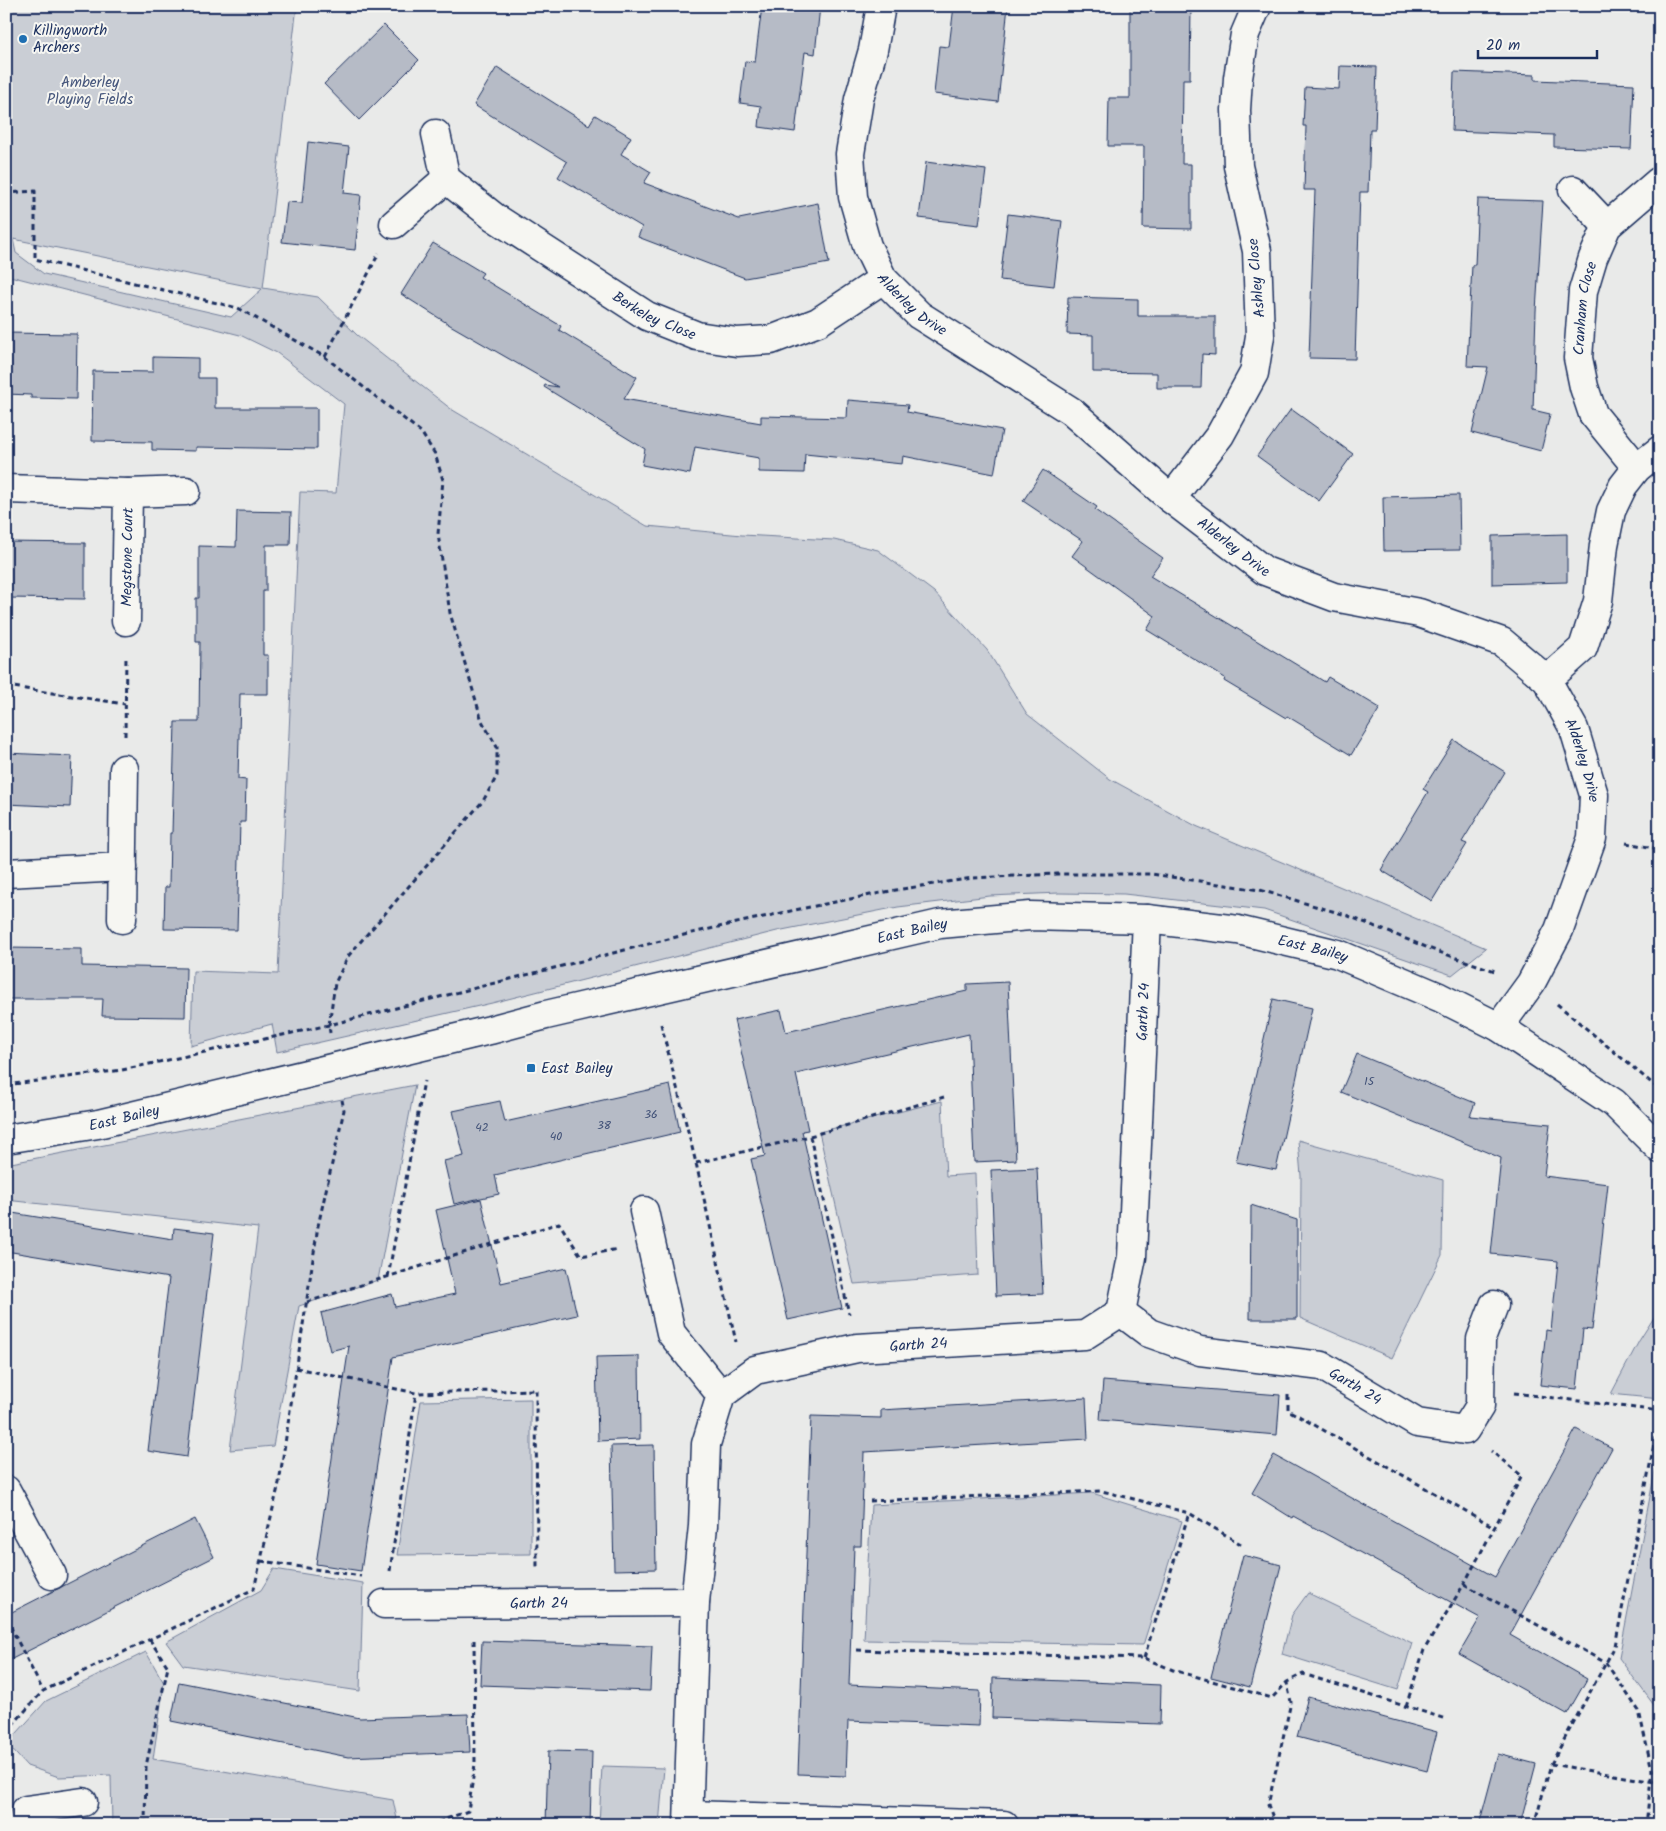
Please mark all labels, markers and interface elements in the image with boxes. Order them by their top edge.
place label: Killingworth Archers [33,19,107,60]
scale bar [1478,28,1597,60]
marker: Killingworth Archers [17,33,29,45]
text: 20 m [1486,34,1520,58]
park label: Amberley Playing Fields [47,71,134,112]
street label: Ashley Close [1242,237,1272,319]
street label: Cranham Close [1567,258,1604,356]
street label: Alderley Drive [869,270,952,343]
street label: Berkeley Close [607,285,700,347]
street label: Megstone Court [115,507,141,607]
street label: Alderley Drive [1191,512,1273,585]
street label: Alderley Drive [1557,714,1605,803]
street label: East Bailey [875,912,949,951]
street label: East Bailey [1275,929,1353,970]
street label: Garth 24 [1131,982,1157,1041]
place label: East Bailey [541,1057,614,1081]
marker: East Bailey [525,1062,537,1074]
house number: 15 [1364,1072,1376,1091]
street label: East Bailey [87,1098,163,1138]
house number: 36 [644,1105,658,1124]
house number: 38 [597,1116,612,1135]
house number: 42 [475,1118,489,1137]
house number: 40 [550,1127,562,1146]
street label: Garth 24 [889,1332,948,1359]
street label: Garth 24 [1324,1362,1386,1412]
street label: Garth 24 [510,1592,568,1616]

